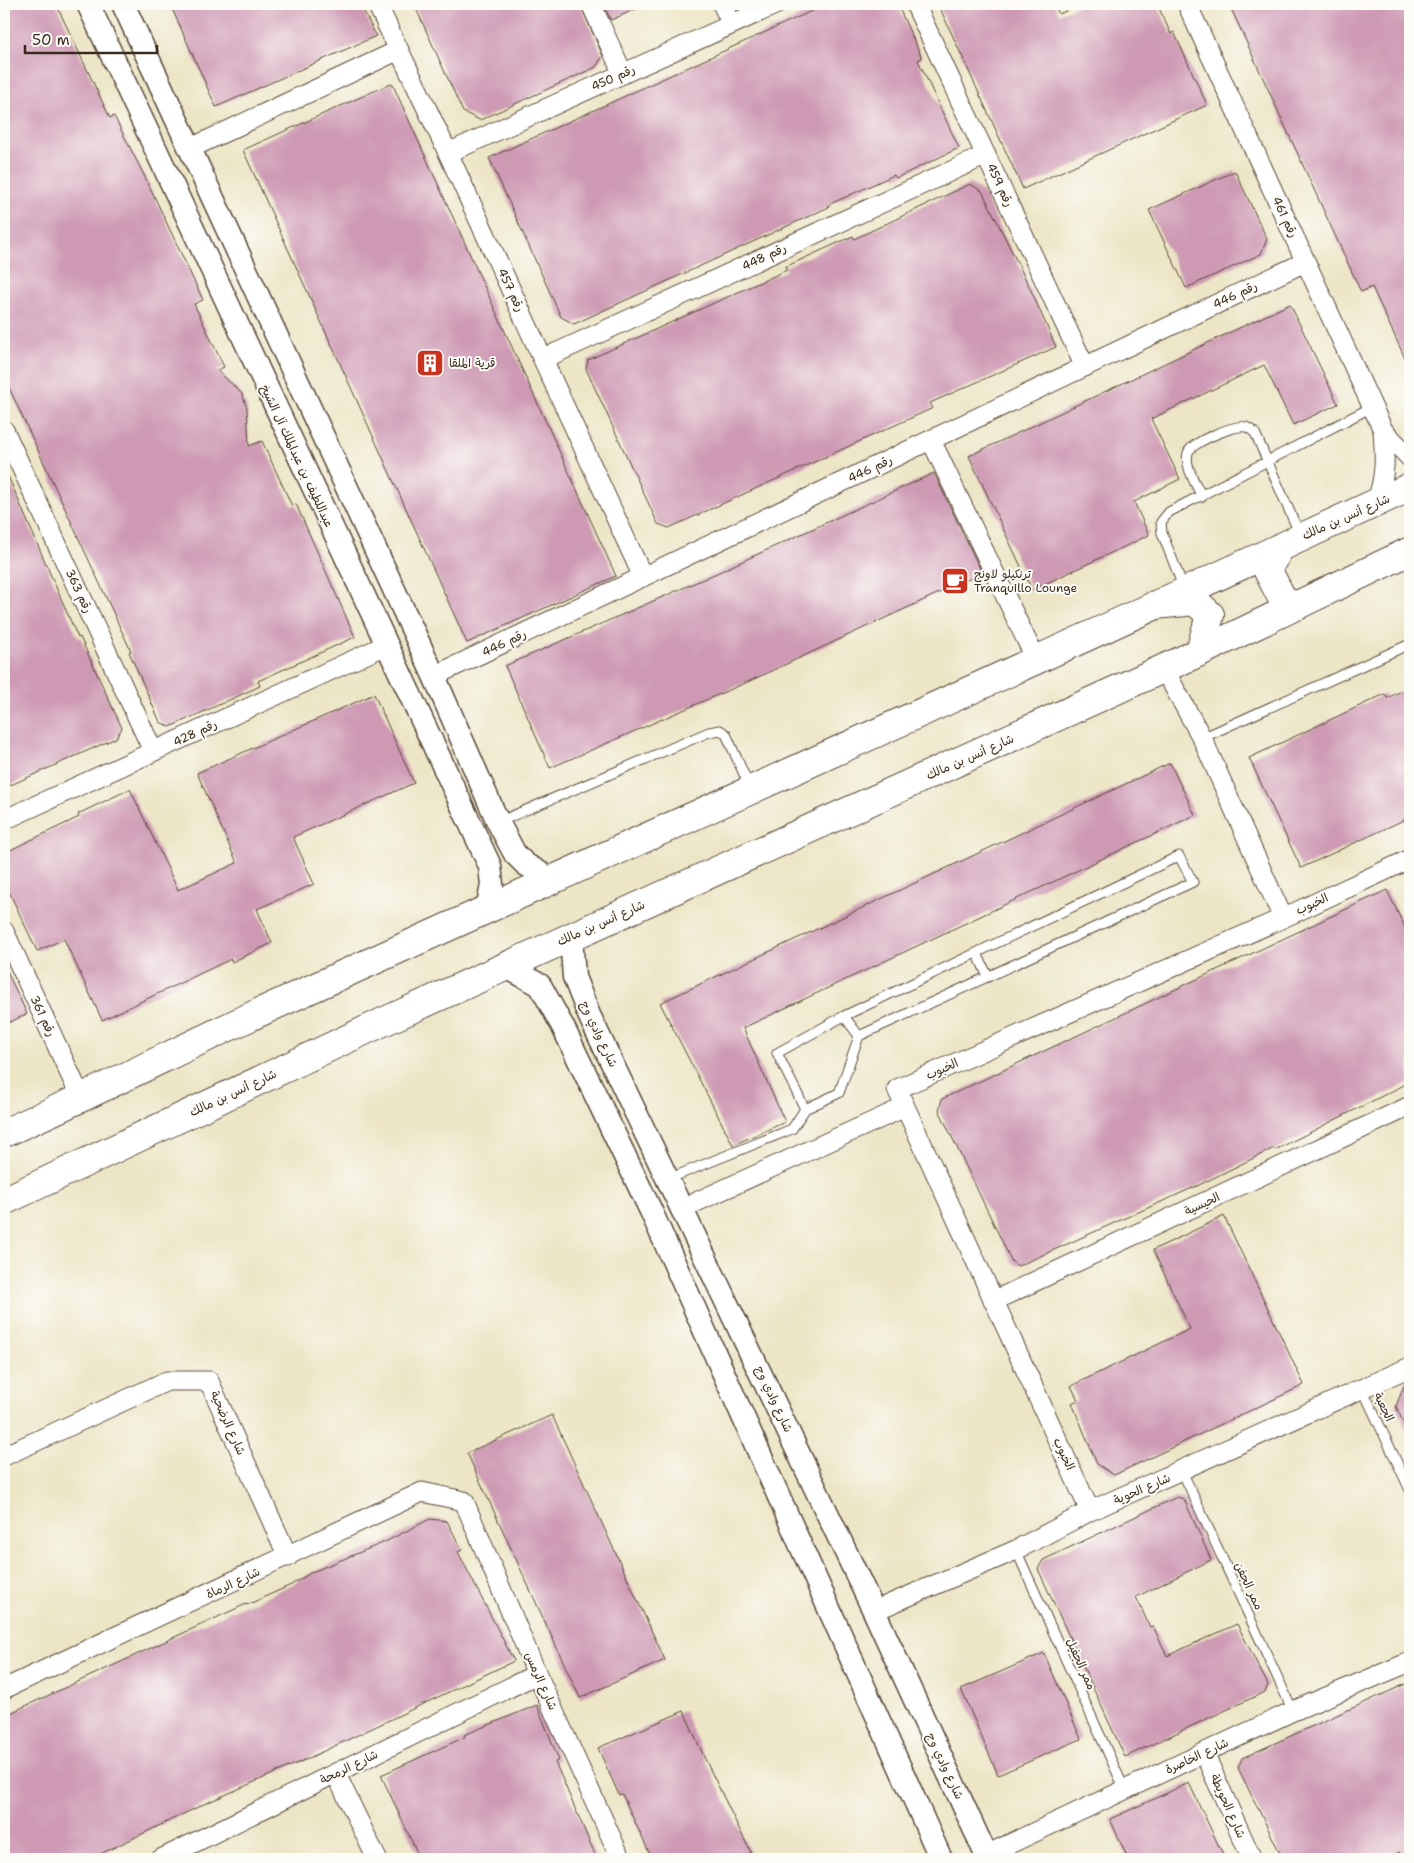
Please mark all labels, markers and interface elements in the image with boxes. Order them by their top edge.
scale bar [25,22,158,54]
text: 50 m [32,30,70,50]
street label: رقم 450 [589,61,638,96]
street label: رقم 459 [982,161,1017,210]
street label: رقم 461 [1268,194,1301,241]
street label: رقم 448 [739,240,789,275]
street label: رقم 457 [493,266,528,315]
street label: رقم 446 [1210,278,1260,313]
building icon: قرية الملقا [415,348,445,378]
place label: قرية الملقا [449,355,496,371]
street label: عبداللطيف بن عبدالملك آل الشيخ [256,382,337,530]
street label: رقم 446 [845,452,895,487]
street label: شارع أنس بن مالك [1300,491,1393,544]
street label: رقم 363 [61,566,96,616]
cafe icon: ترنكيلو لاونج Tranquillo Lounge [940,566,970,596]
place label: ترنكيلو لاونج Tranquillo Lounge [974,566,1078,596]
street label: رقم 446 [479,626,529,661]
street label: رقم 428 [170,716,220,751]
street label: شارع أنس بن مالك [924,731,1017,784]
street label: الخبوب [1293,890,1331,918]
street label: شارع أنس بن مالك [555,897,648,950]
street label: رقم 361 [26,993,59,1039]
street label: شارع وادي وج [576,998,621,1070]
street label: الخبوب [923,1055,961,1083]
street label: شارع أنس بن مالك [187,1066,280,1121]
street label: الحيسية [1182,1189,1222,1219]
street label: شارع وادي وج [751,1363,796,1435]
street label: شارع الرضحية [206,1388,249,1458]
street label: الجعبة [1370,1390,1398,1424]
street label: الخبوب [1050,1435,1078,1473]
street label: شارع الحوية [1111,1470,1173,1509]
street label: ممر الجفن [1231,1560,1267,1612]
street label: شارع الرماة [203,1564,263,1603]
street label: ممر الجفيل [1063,1636,1099,1692]
street label: شارع الرمس [520,1649,561,1713]
street label: شارع وادي وج [922,1730,967,1802]
street label: شارع الخاصرة [1163,1734,1232,1779]
street label: شارع الرمحة [317,1746,381,1789]
street label: شارع الحويطة [1206,1771,1249,1841]

